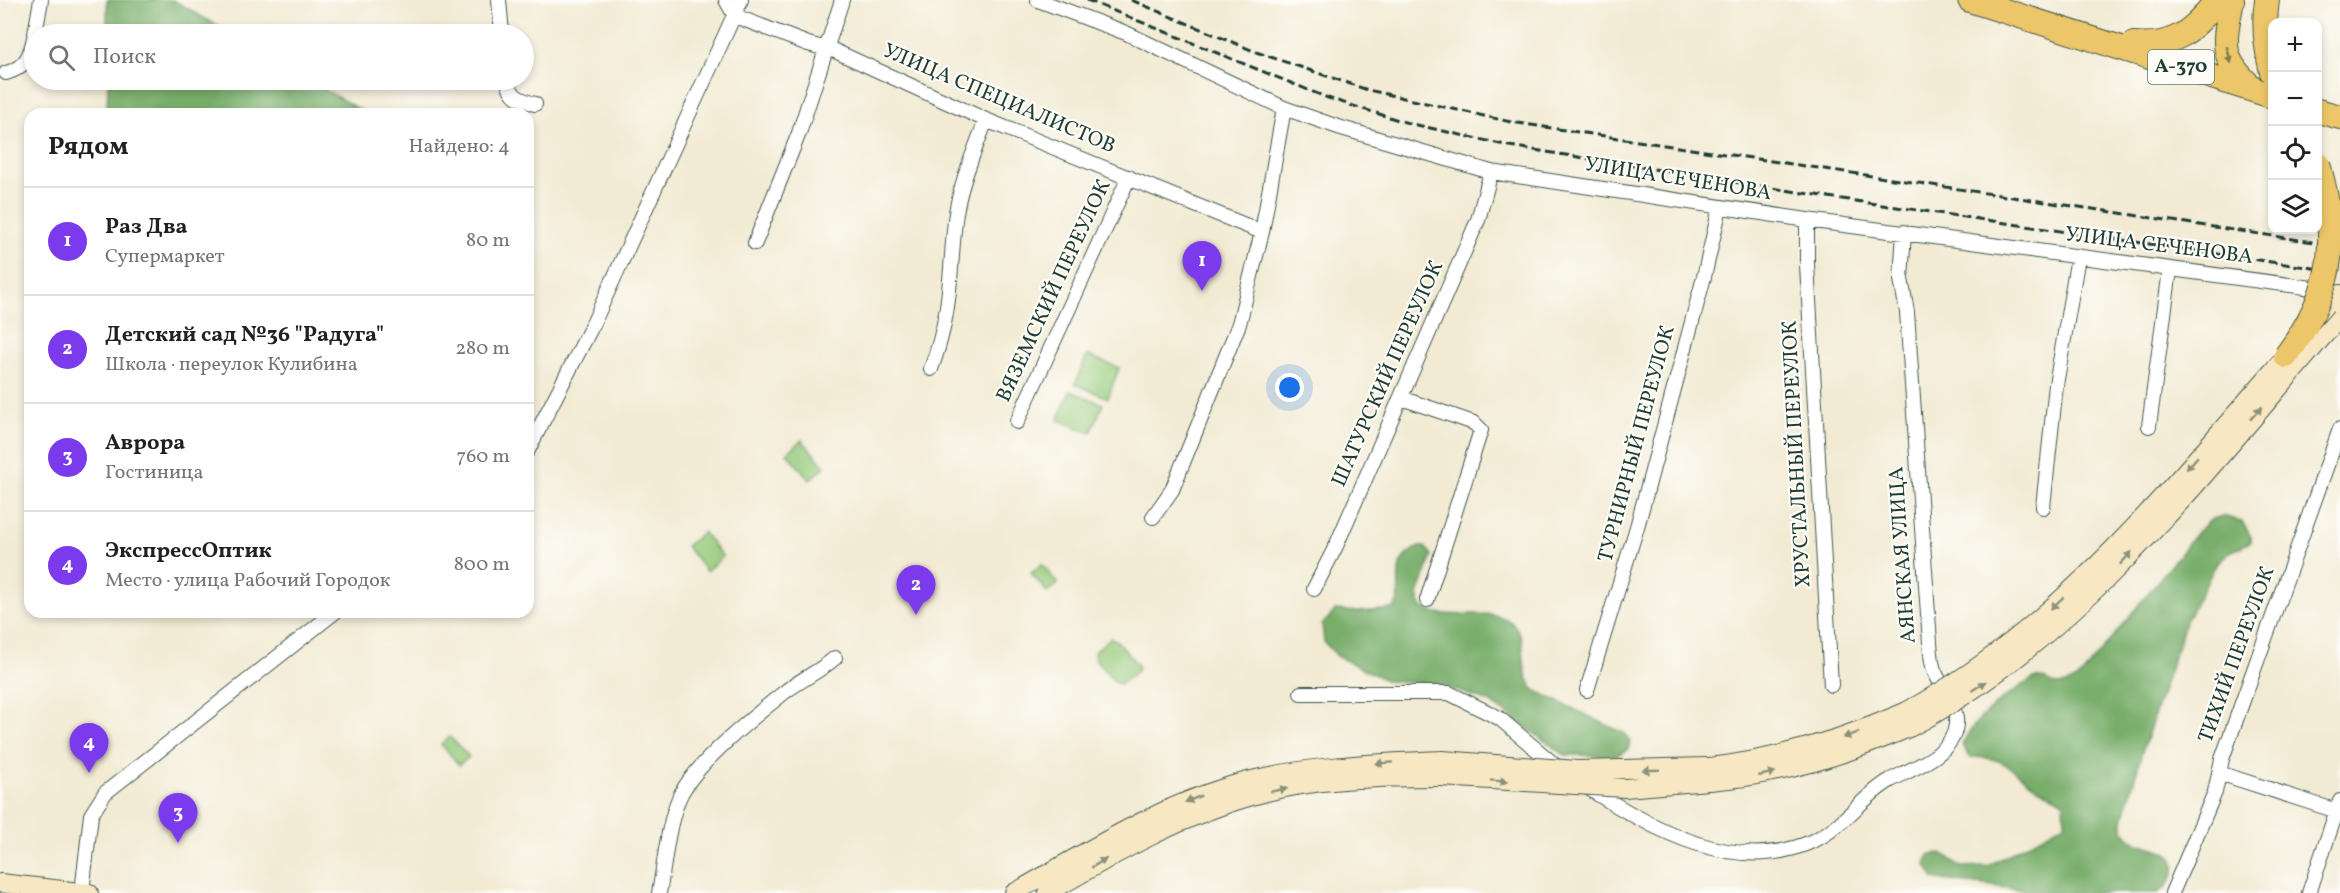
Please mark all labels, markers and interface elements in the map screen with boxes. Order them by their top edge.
map controls [2268,18,2322,234]
button: + [2268,18,2322,72]
search box [24,24,534,90]
street label: УЛИЦА СПЕЦИАЛИСТОВ [878,37,1120,161]
icon: search [45,41,78,74]
text: Поиск [93,42,156,73]
one-way arrow [2224,46,2234,64]
road number: А-370 [2148,50,2214,84]
button: − [2268,72,2322,126]
button: locate [2268,126,2322,180]
text: Рядом [48,129,128,165]
text: Найдено: 4 [409,133,510,161]
street label: УЛИЦА СЕЧЕНОВА [1582,150,1774,208]
street label: ВЯЗЕМСКИЙ ПЕРЕУЛОК [990,175,1118,407]
button: layers [2268,180,2322,234]
text: Раз Два [105,212,188,243]
street label: УЛИЦА СЕЧЕНОВА [2063,220,2255,272]
text: 1 [63,227,72,255]
text: 80 m [466,227,510,255]
pin: 1 [1182,242,1222,291]
text: Супермаркет [105,243,225,271]
street label: ШАТУРСКИЙ ПЕРЕУЛОК [1325,256,1451,492]
text: Детский сад №36 "Радуга" [105,320,384,351]
street label: ХРУСТАЛЬНЫЙ ПЕРЕУЛОК [1776,320,1818,588]
street label: ТУРНИРНЫЙ ПЕРЕУЛОК [1591,323,1683,565]
text: 2 [62,335,73,363]
text: 280 m [455,335,510,363]
text: Школа · переулок Кулибина [105,351,358,379]
your location [1275,373,1304,402]
one-way arrow [2249,406,2262,421]
text: Аврора [105,428,185,459]
text: 3 [62,443,73,471]
text: 760 m [456,443,510,471]
one-way arrow [2185,455,2199,470]
text: Гостиница [105,459,203,487]
street label: АЯНСКАЯ УЛИЦА [1882,465,1924,644]
text: ЭкспрессОптик [105,536,272,567]
text: 4 [61,551,74,579]
text: 800 m [454,551,510,579]
one-way arrow [2119,551,2133,566]
street label: ТИХИЙ ПЕРЕУЛОК [2192,563,2282,747]
pin: 2 [896,566,936,615]
text: Место · улица Рабочий Городок [105,567,390,595]
one-way arrow [2050,596,2065,609]
one-way arrow [1971,681,1988,692]
pin: 4 [70,724,109,773]
one-way arrow [1842,730,1860,740]
one-way arrow [1374,758,1393,768]
one-way arrow [1641,766,1660,775]
one-way arrow [1758,769,1776,779]
one-way arrow [1490,777,1509,786]
one-way arrow [1269,786,1288,795]
pin: 3 [158,794,198,843]
one-way arrow [1184,795,1202,804]
one-way arrow [1091,858,1108,868]

